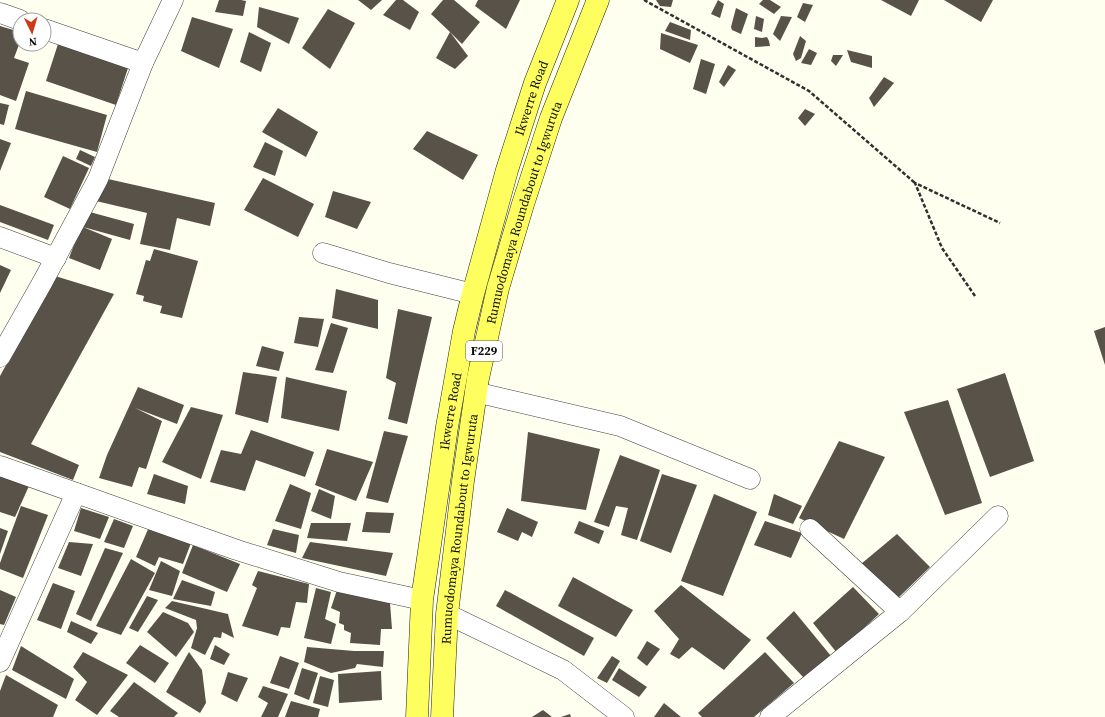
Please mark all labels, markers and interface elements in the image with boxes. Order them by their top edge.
north arrow [12,12,52,52]
text: N [28,34,37,49]
street label: Ikwerre Road [511,57,552,138]
street label: Rumuodomaya Roundabout to Igwuruta [482,98,566,326]
road number: F229 [466,341,502,361]
street label: Ikwerre Road [436,371,466,451]
street label: Rumuodomaya Roundabout to Igwuruta [438,412,482,645]

